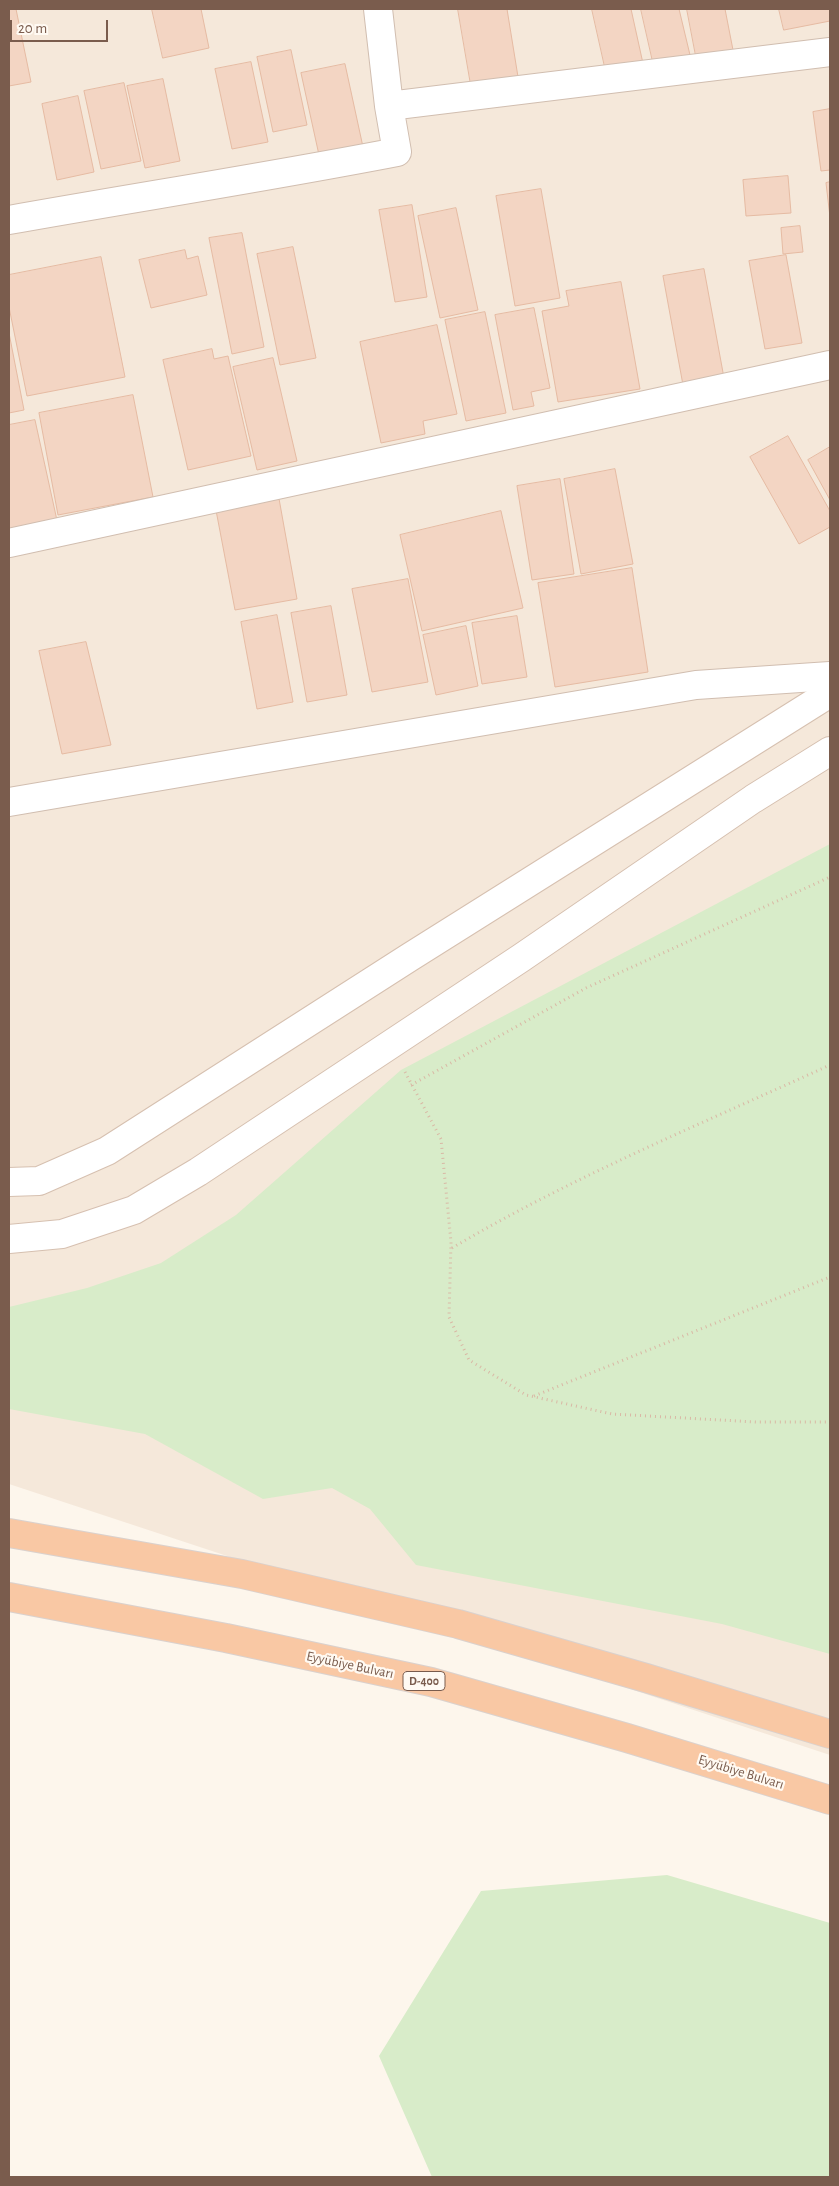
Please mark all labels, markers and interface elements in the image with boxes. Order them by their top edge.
scale bar [12,10,110,42]
text: 20 m [18,21,47,36]
street label: Eyyübiye Bulvarı [305,1648,395,1682]
road number: D-400 [403,1672,445,1690]
street label: Eyyübiye Bulvarı [696,1751,786,1793]

